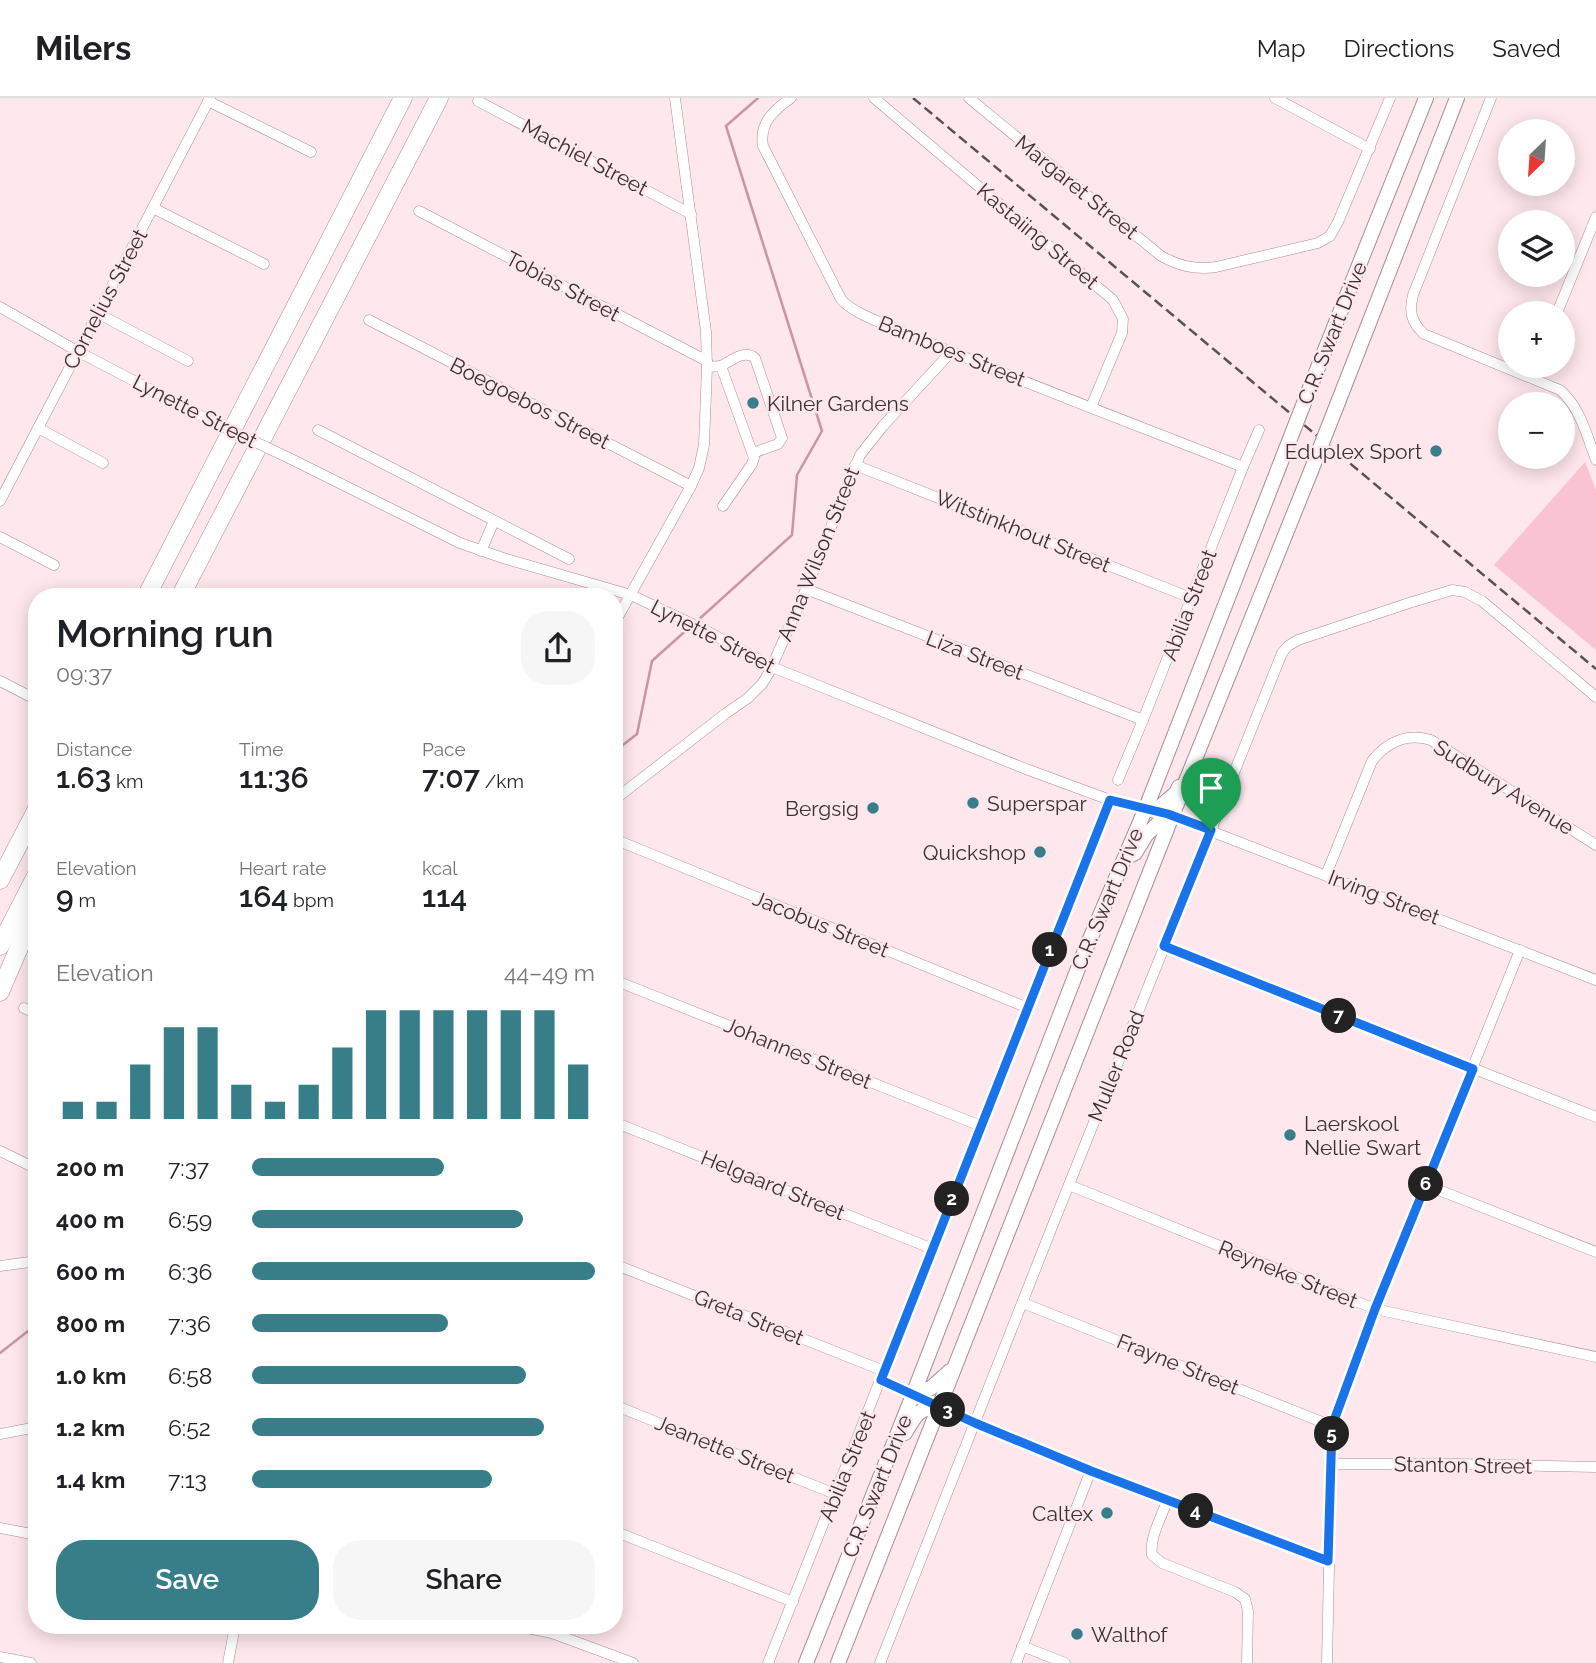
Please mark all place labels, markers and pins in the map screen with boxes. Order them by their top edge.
place label: Kilner Gardens [767,391,909,416]
marker: Kilner Gardens [745,395,761,411]
place label: Eduplex Sport [1285,439,1422,464]
marker: Eduplex Sport [1428,443,1444,459]
pin [1181,758,1241,830]
place label: Superspar [987,791,1087,816]
marker: Superspar [965,795,981,811]
place label: Bergsig [785,796,859,821]
marker: Bergsig [865,800,881,816]
place label: Quickshop [923,840,1026,865]
marker: Quickshop [1032,844,1048,860]
pin: 1 [1032,932,1068,968]
pin: 7 [1322,998,1356,1034]
place label: Laerskool Nellie Swart [1304,1111,1421,1160]
marker: Laerskool Nellie Swart [1282,1127,1298,1143]
pin: 6 [1408,1166,1444,1202]
pin: 2 [934,1182,970,1216]
pin: 3 [930,1392,965,1428]
pin: 5 [1314,1416,1350,1452]
pin: 4 [1178,1494,1214,1528]
place label: Caltex [1032,1501,1093,1526]
marker: Caltex [1099,1505,1115,1521]
place label: Walthof [1091,1622,1169,1647]
marker: Walthof [1069,1626,1085,1642]

